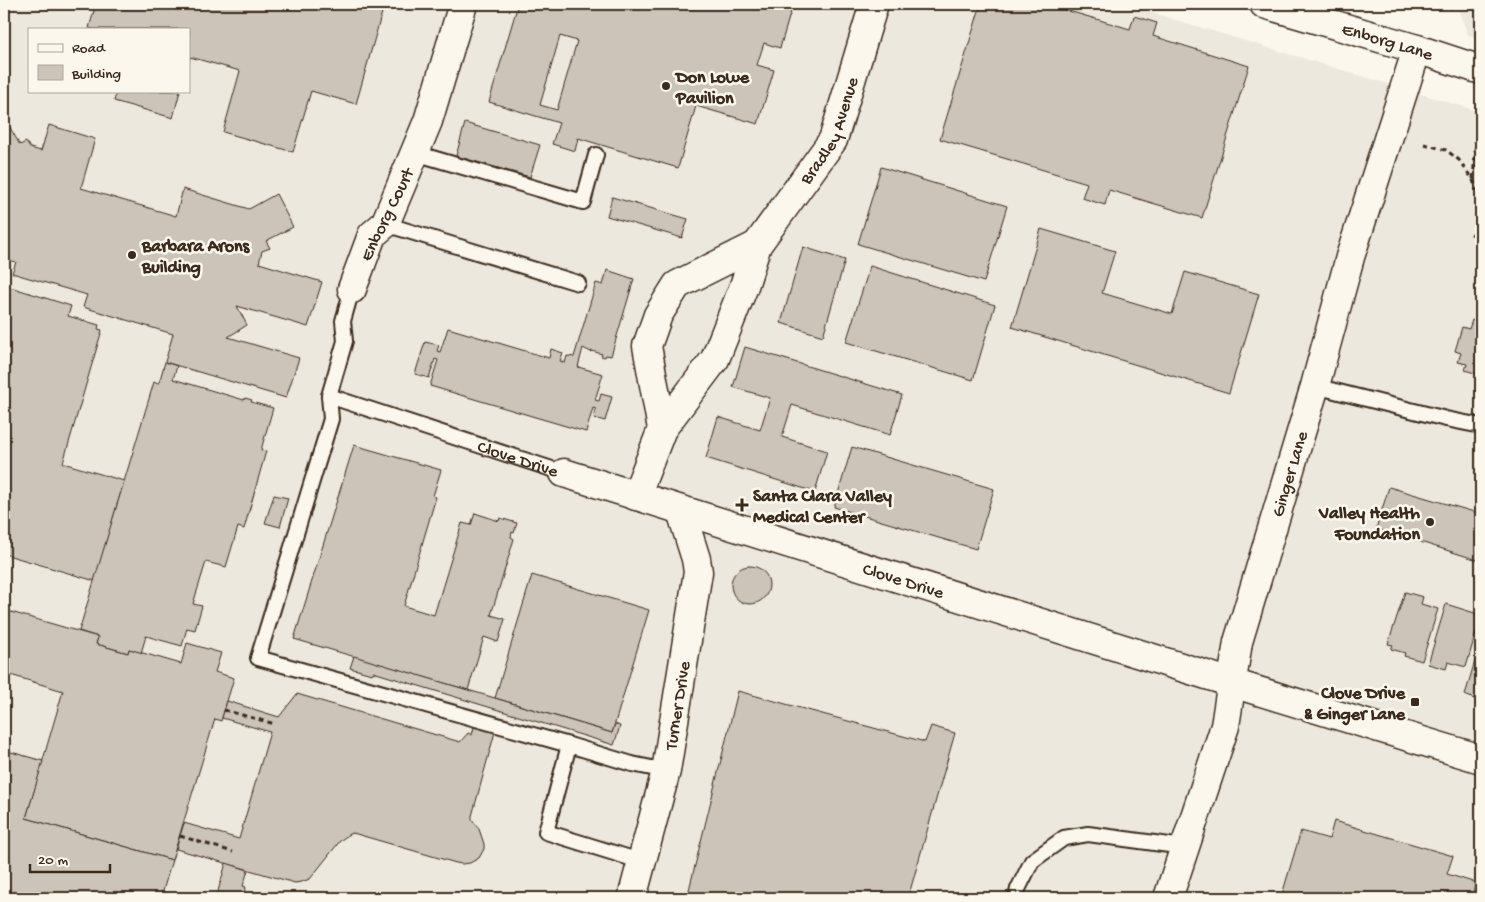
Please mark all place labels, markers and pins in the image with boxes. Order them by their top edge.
place label: Don Lowe Pavilion [674,68,750,110]
marker: Don Lowe Pavilion [660,80,672,92]
place label: Barbara Arons Building [141,237,251,279]
marker: Barbara Arons Building [126,249,138,261]
place label: Santa Clara Valley Medical Center [753,487,892,529]
marker: Santa Clara Valley Medical Center [735,498,749,512]
place label: Valley Health Foundation [1318,504,1420,546]
marker: Valley Health Foundation [1424,516,1436,528]
place label: Clove Drive & Ginger Lane [1304,684,1406,726]
marker: Clove Drive & Ginger Lane [1409,696,1421,708]

